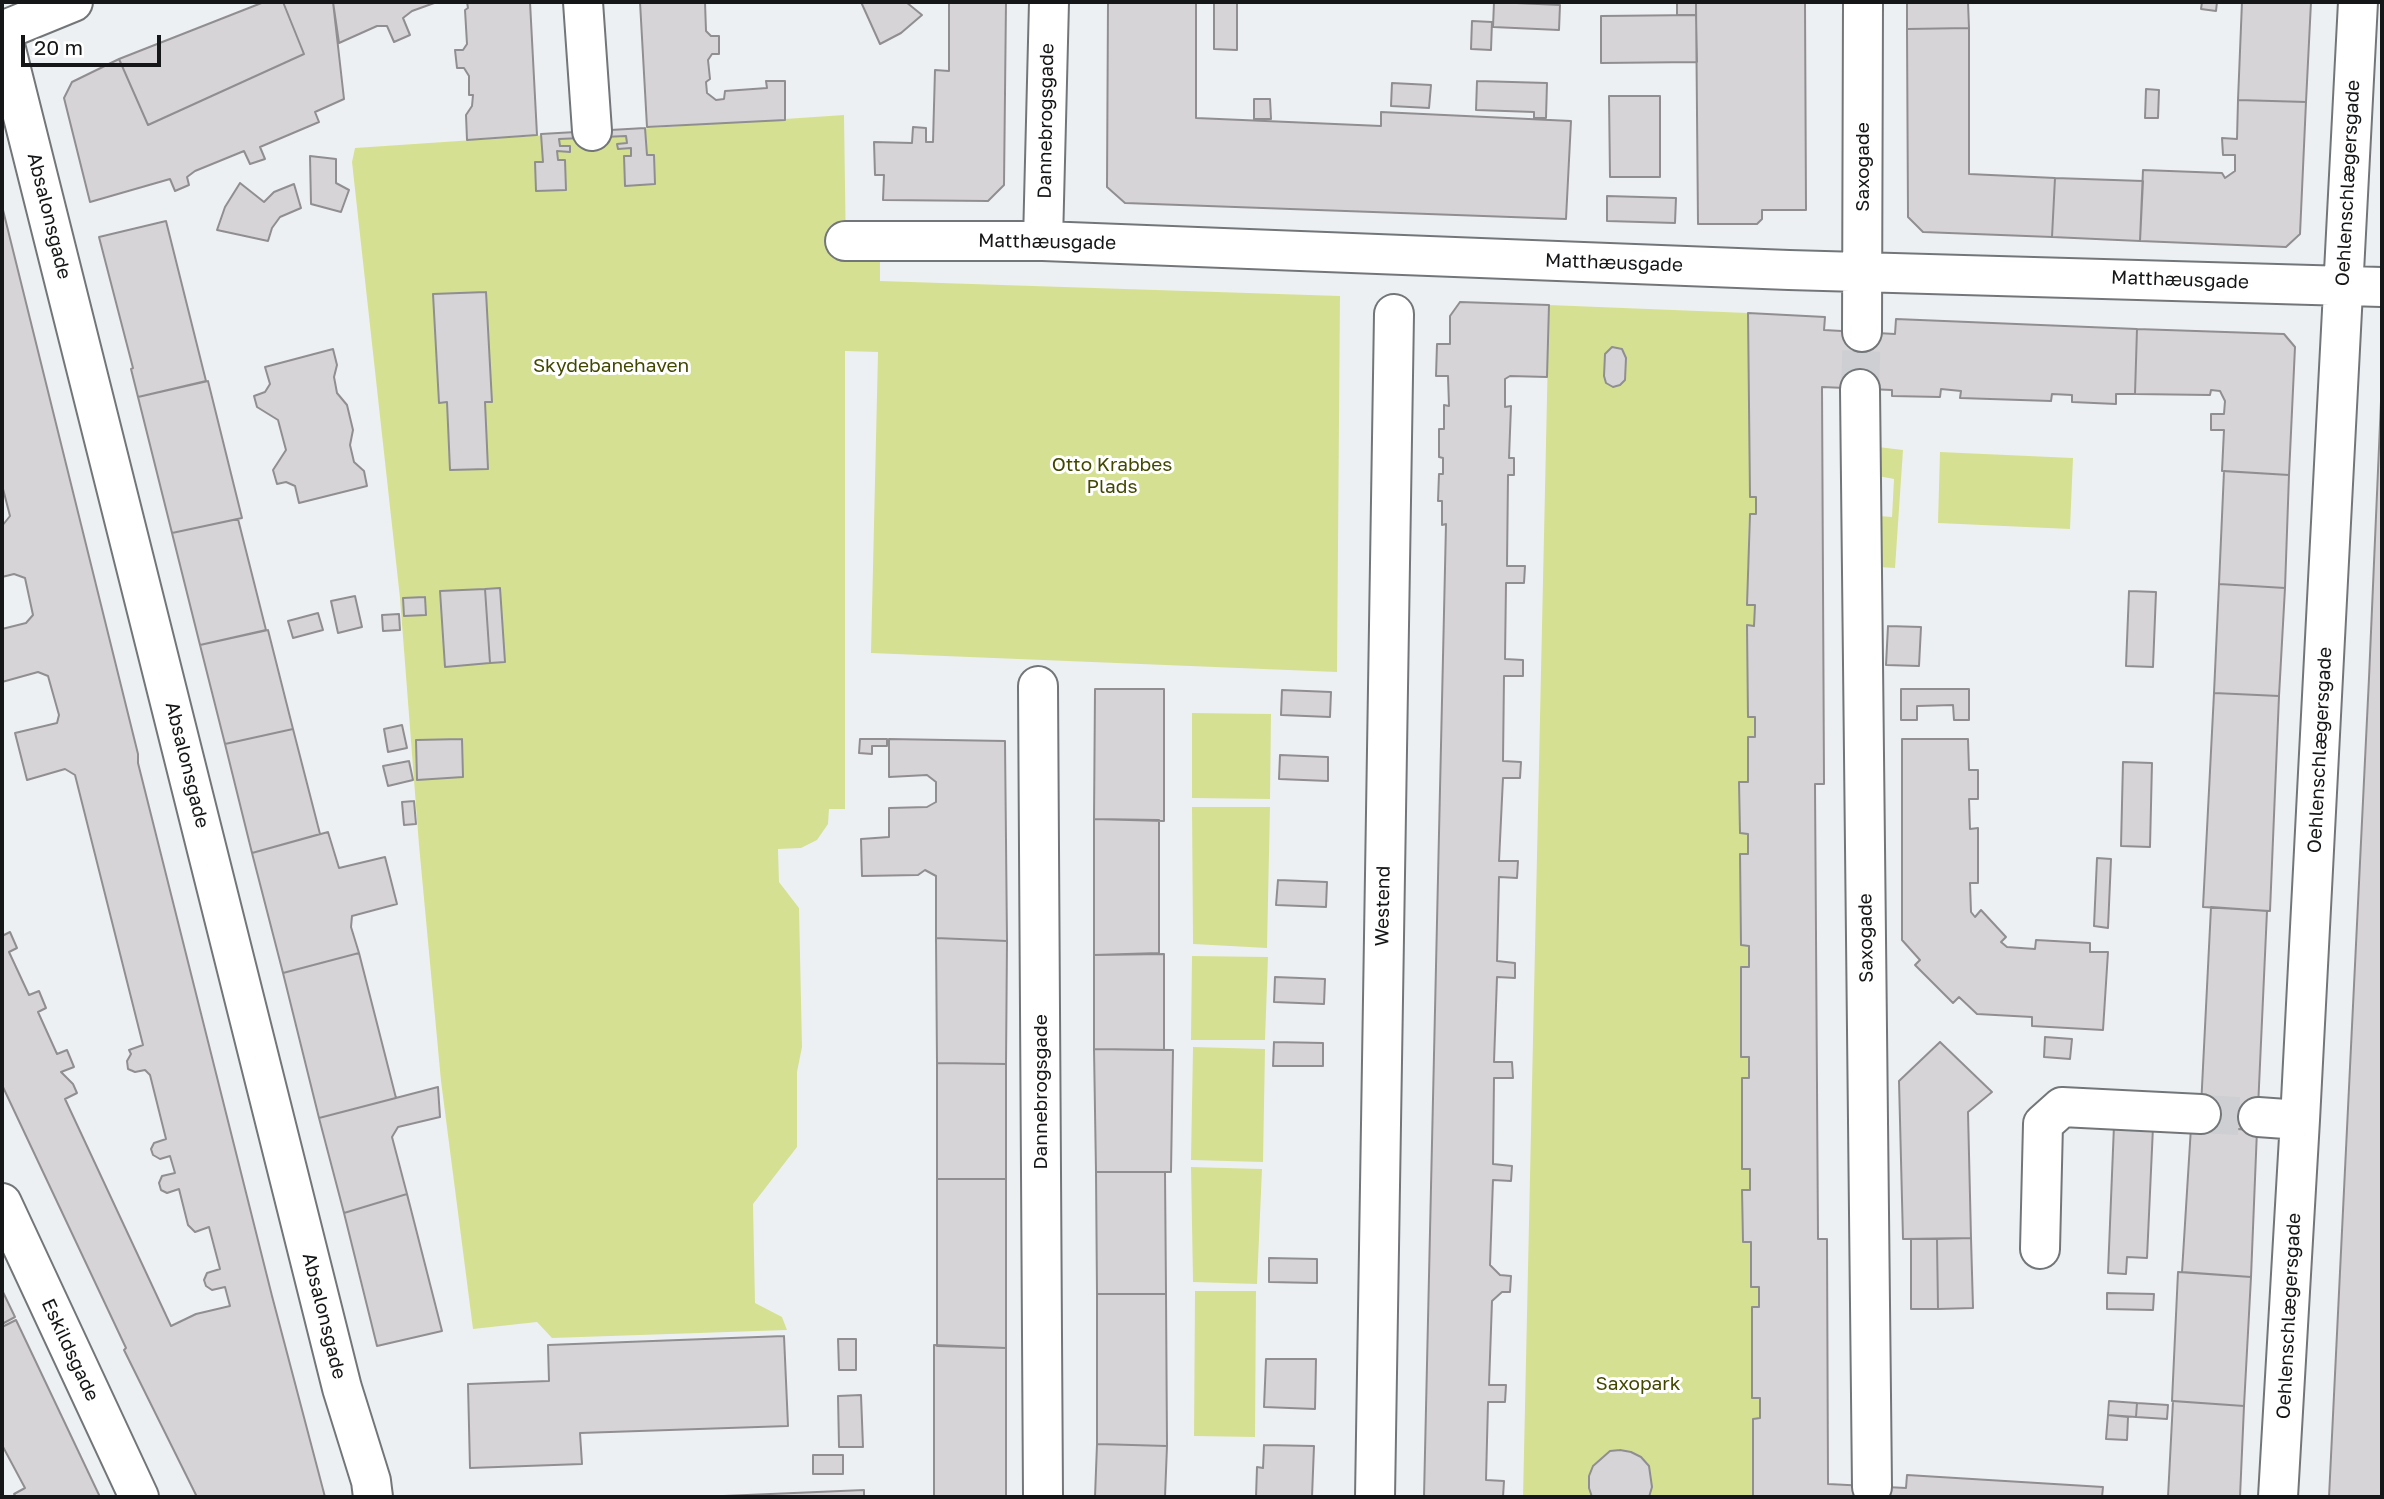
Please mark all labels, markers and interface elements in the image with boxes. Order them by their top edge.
scale bar [24,21,164,65]
text: 20 m [34,34,83,60]
street label: Dannebrogsgade [1033,43,1059,199]
street label: Oehlenschlægersgade [2331,79,2365,287]
street label: Saxogade [1852,122,1874,212]
street label: Absalonsgade [22,150,76,282]
street label: Matthæusgade [978,229,1116,255]
street label: Matthæusgade [1545,249,1683,277]
street label: Matthæusgade [2111,266,2249,294]
park label: Skydebanehaven [533,355,689,377]
park label: Otto Krabbes Plads [1052,454,1172,498]
street label: Oehlenschlægersgade [2303,646,2337,854]
street label: Absalonsgade [160,699,214,831]
street label: Westend [1371,866,1395,946]
street label: Saxogade [1854,893,1878,983]
street label: Dannebrogsgade [1030,1014,1052,1170]
street label: Oehlenschlægersgade [2272,1212,2306,1420]
street label: Absalonsgade [297,1250,351,1382]
street label: Eskildsgade [36,1295,104,1405]
park label: Saxopark [1596,1373,1680,1395]

